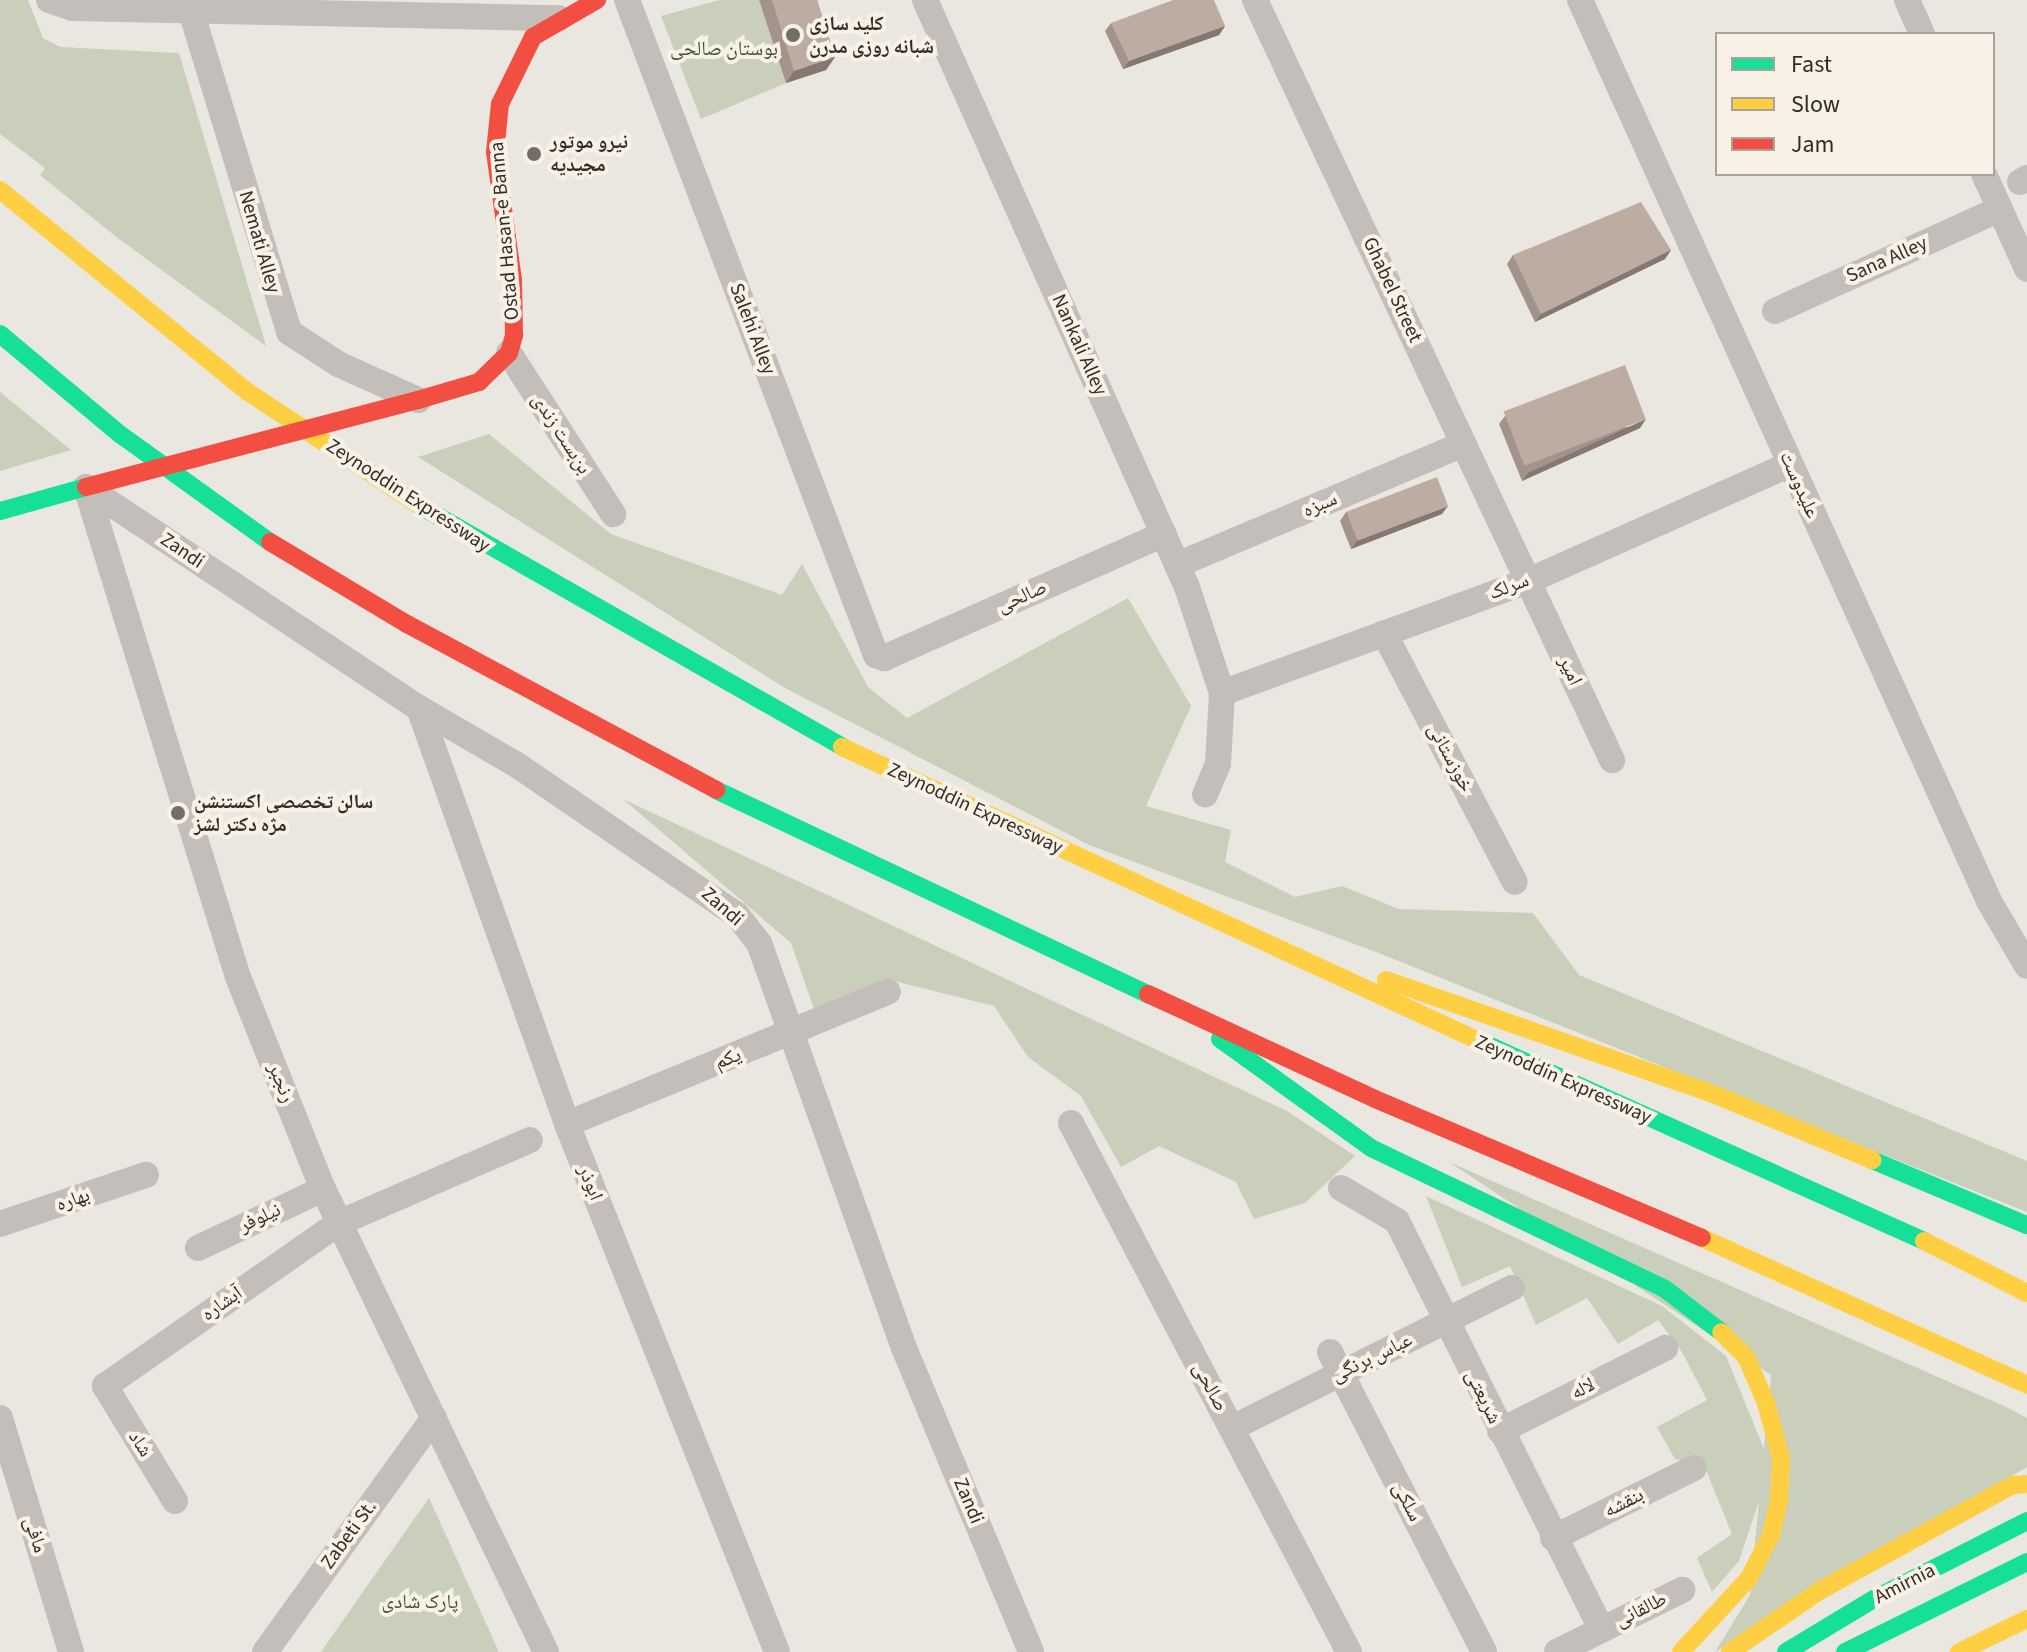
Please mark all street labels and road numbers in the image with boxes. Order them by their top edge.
street label: Ostad Hasan-e Banna [485,141,525,321]
street label: Nemati Alley [233,188,285,296]
street label: Sana Alley [1843,232,1931,288]
street label: Ghabel Street [1357,234,1427,346]
street label: Salehi Alley [724,280,780,378]
street label: Nankali Alley [1046,291,1112,399]
street label: بن‌بست زندی [526,389,596,479]
street label: Zeynoddin Expressway [322,434,494,558]
street label: علیدوست [1774,448,1824,522]
street label: سبزه [1299,487,1341,523]
street label: Zandi [156,528,208,574]
street label: سرلک [1486,568,1532,606]
street label: صالحی [993,575,1051,619]
street label: امیر [1553,653,1587,689]
street label: خوزستانی [1422,719,1478,797]
street label: Zeynoddin Expressway [884,758,1066,860]
street label: Zandi [696,882,748,932]
street label: Zeynoddin Expressway [1471,1030,1655,1130]
street label: یکم [711,1043,745,1075]
street label: رنجبر [262,1060,300,1106]
street label: ابوذر [572,1162,608,1204]
street label: بهاره [53,1183,93,1217]
street label: نیلوفر [235,1198,285,1238]
street label: آبشاره [197,1281,247,1327]
street label: عباس برنگی [1328,1328,1416,1388]
street label: صالحی [1187,1358,1233,1416]
street label: شریعتی [1460,1366,1506,1428]
street label: لاله [1567,1373,1599,1405]
street label: شاد [123,1426,157,1462]
street label: Zandi [948,1474,988,1528]
street label: سلکی [1387,1478,1427,1526]
street label: بنقشه [1600,1483,1648,1523]
street label: Zabeti St. [316,1496,382,1574]
street label: مافی [18,1514,52,1556]
street label: Amirnia [1870,1558,1940,1610]
street label: طالقانی [1611,1587,1671,1633]

